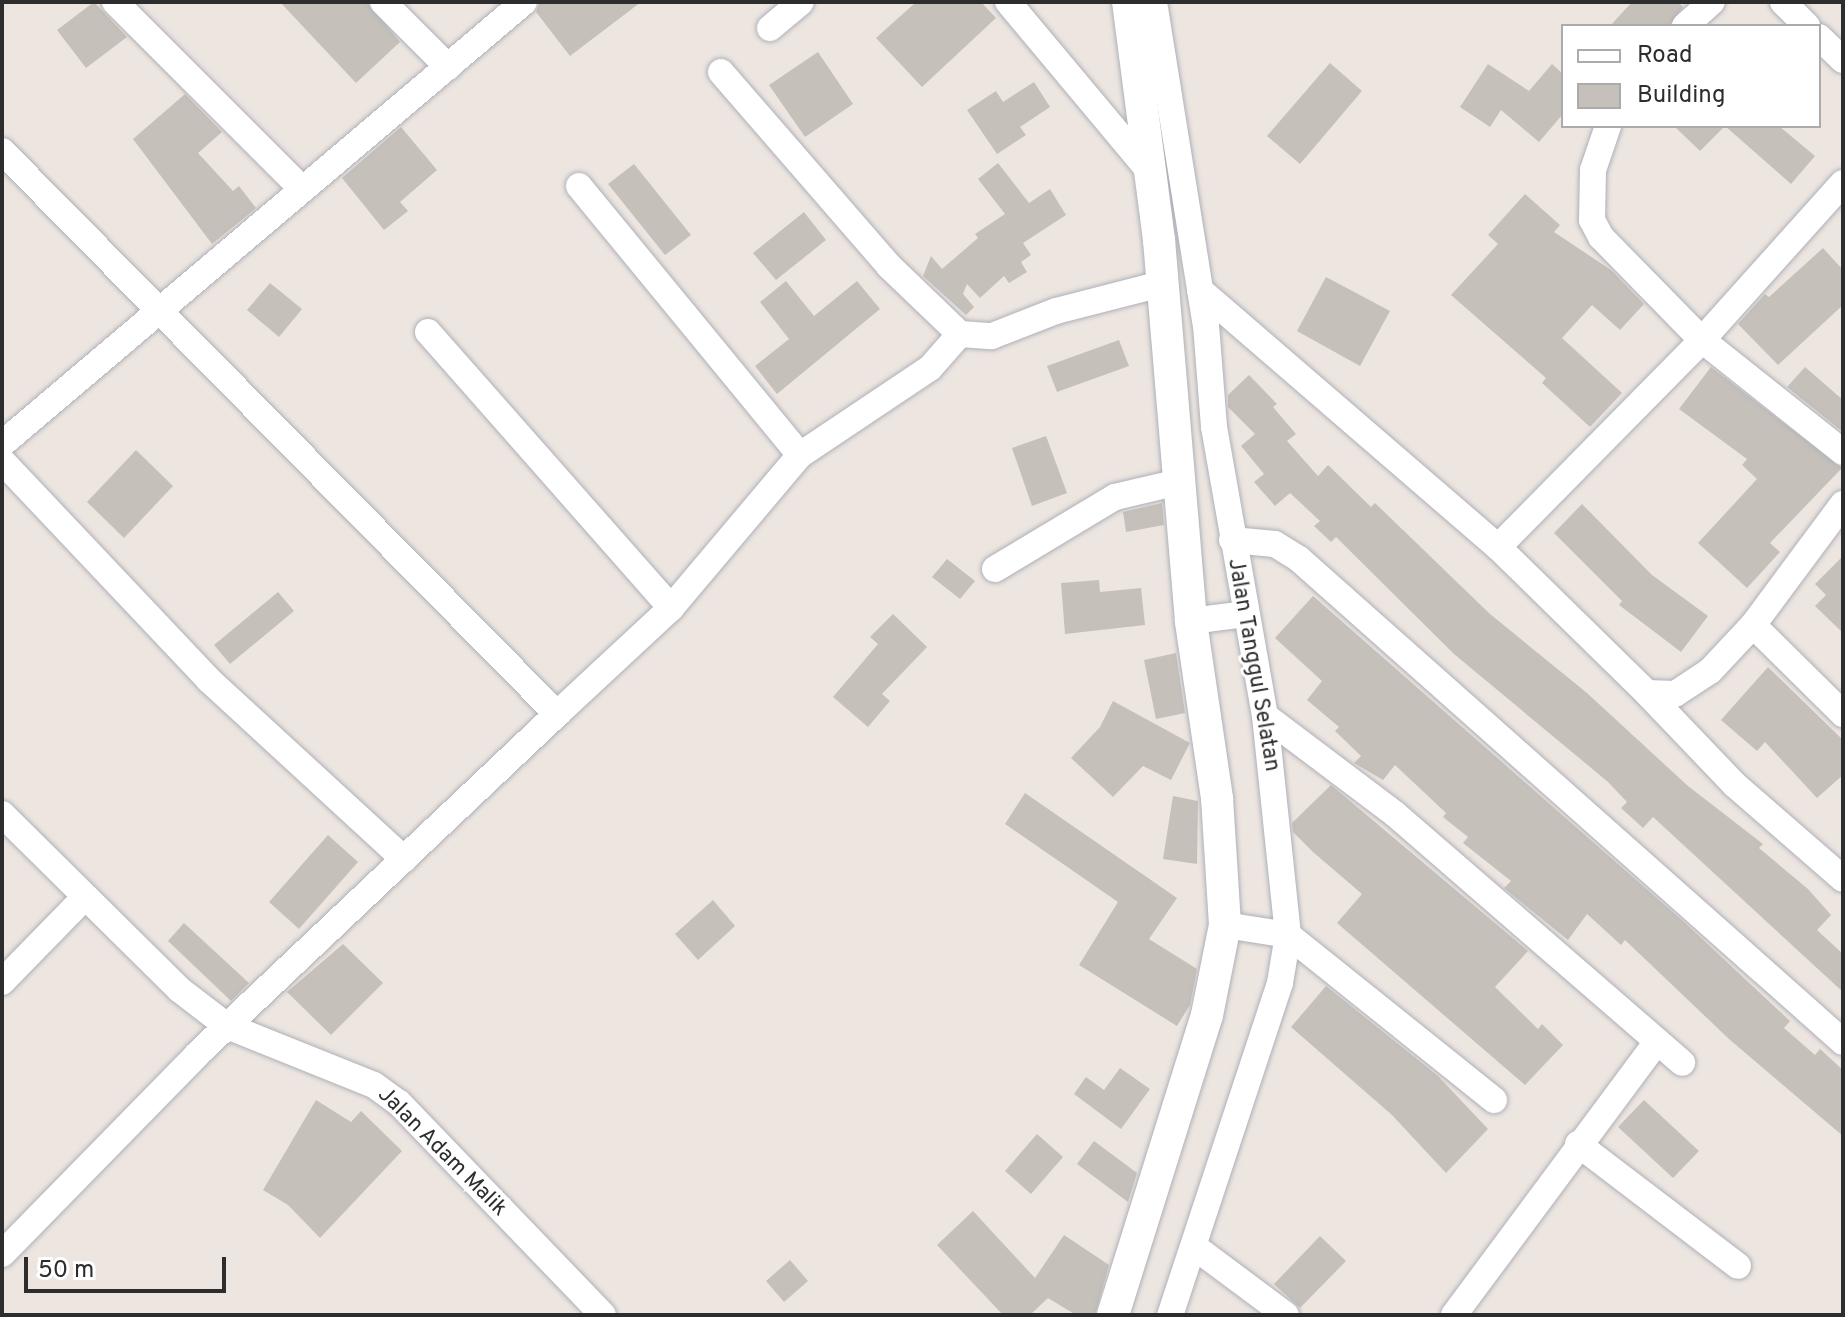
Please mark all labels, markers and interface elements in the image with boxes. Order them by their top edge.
legend [1561,24,1821,128]
text: Road [1637,41,1693,71]
text: Building [1637,81,1726,111]
street label: Jalan Tanggul Selatan [1221,556,1285,774]
street label: Jalan Adam Malik [371,1081,513,1223]
scale bar [28,1241,230,1291]
text: 50 m [38,1256,94,1286]

